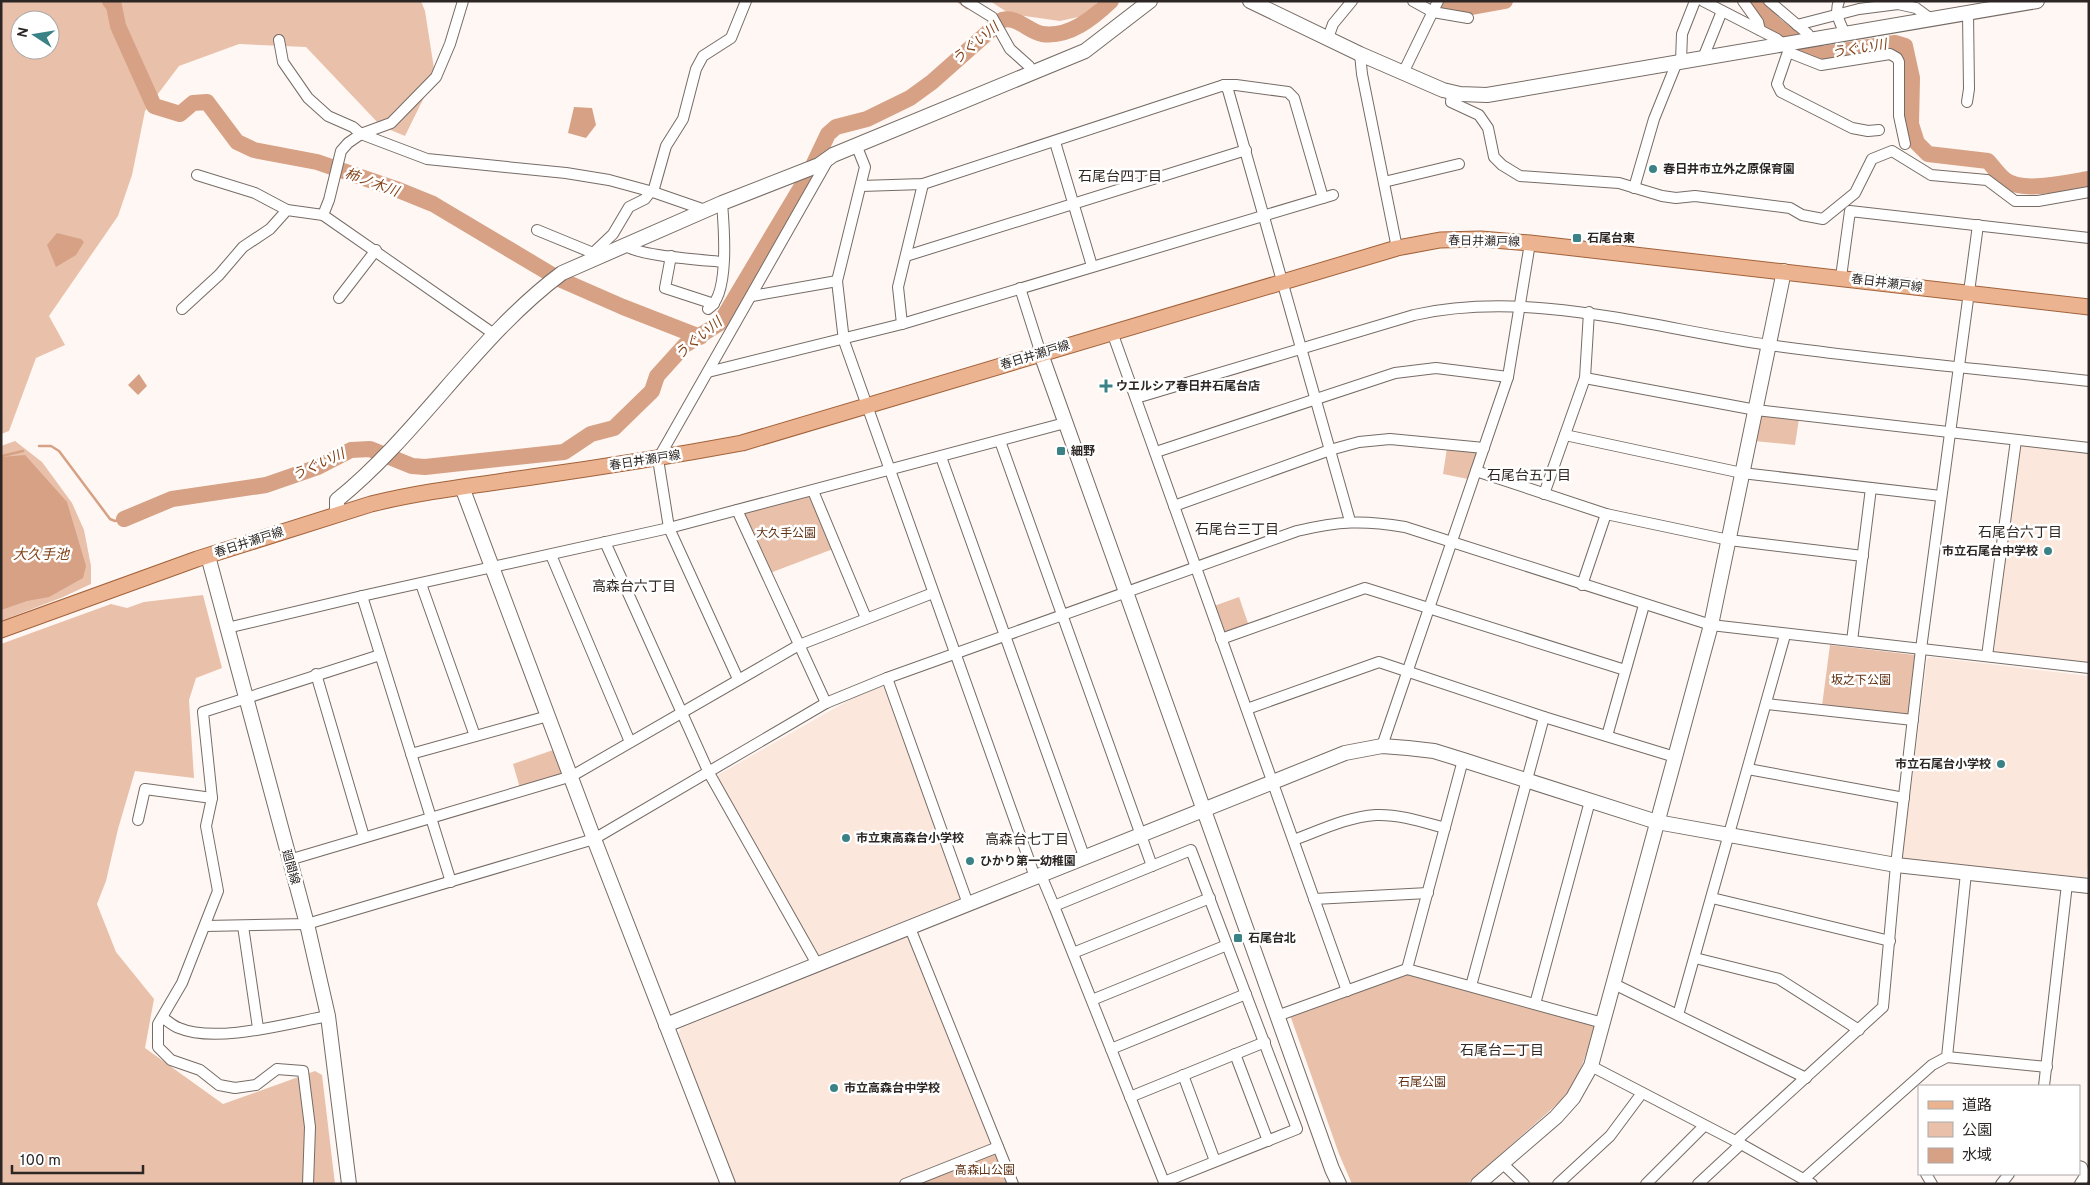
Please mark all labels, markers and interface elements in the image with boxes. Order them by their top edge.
north arrow [10,10,60,60]
water label: うぐい川 [949,18,1004,69]
text: N [14,26,33,39]
water label: うぐい川 [1830,36,1890,62]
place label: 春日井市立外之原保育園 [1663,162,1795,178]
marker: 春日井市立外之原保育園 [1647,163,1659,175]
water label: 柿ノ木川 [342,166,403,202]
district label: 石尾台四丁目 [1078,168,1162,186]
place label: 石尾台東 [1587,231,1635,247]
marker: 石尾台東 [1571,232,1583,244]
street label: 春日井瀬戸線 [1448,233,1520,251]
street label: 春日井瀬戸線 [1850,272,1924,296]
water label: うぐい川 [672,313,727,364]
street label: 春日井瀬戸線 [999,338,1072,374]
place label: ウエルシア春日井石尾台店 [1116,379,1260,395]
marker: ウエルシア春日井石尾台店 [1100,380,1112,392]
place label: 細野 [1071,444,1095,460]
water label: うぐい川 [290,445,349,485]
marker: 細野 [1055,445,1067,457]
street label: 春日井瀬戸線 [608,447,682,475]
district label: 石尾台五丁目 [1487,467,1571,485]
district label: 石尾台三丁目 [1195,521,1279,539]
street label: 春日井瀬戸線 [213,524,286,562]
district label: 石尾台六丁目 [1978,524,2062,542]
park label: 大久手公園 [756,526,816,542]
place label: 市立石尾台中学校 [1942,544,2038,560]
marker: 市立石尾台中学校 [2042,545,2054,557]
water label: 大久手池 [13,547,71,564]
district label: 高森台六丁目 [592,578,676,596]
park label: 坂之下公園 [1831,673,1891,689]
place label: 市立石尾台小学校 [1895,757,1991,773]
marker: 市立石尾台小学校 [1995,758,2007,770]
place label: 市立東高森台小学校 [856,831,964,847]
district label: 高森台七丁目 [985,831,1069,849]
marker: 市立東高森台小学校 [840,832,852,844]
street label: 廻間線 [277,848,303,887]
place label: ひかり第一幼稚園 [980,854,1076,870]
marker: ひかり第一幼稚園 [964,855,976,867]
place label: 石尾台北 [1248,931,1296,947]
marker: 石尾台北 [1232,932,1244,944]
district label: 石尾台二丁目 [1460,1042,1544,1060]
park label: 石尾公園 [1398,1075,1446,1091]
place label: 市立高森台中学校 [844,1081,940,1097]
marker: 市立高森台中学校 [828,1082,840,1094]
legend [1918,1085,2080,1175]
text: 道路 [1962,1097,1992,1116]
text: 公園 [1962,1122,1992,1141]
scale bar [12,1142,144,1174]
text: 水域 [1962,1147,1992,1166]
text: 100 m [20,1152,61,1171]
park label: 高森山公園 [955,1163,1015,1179]

